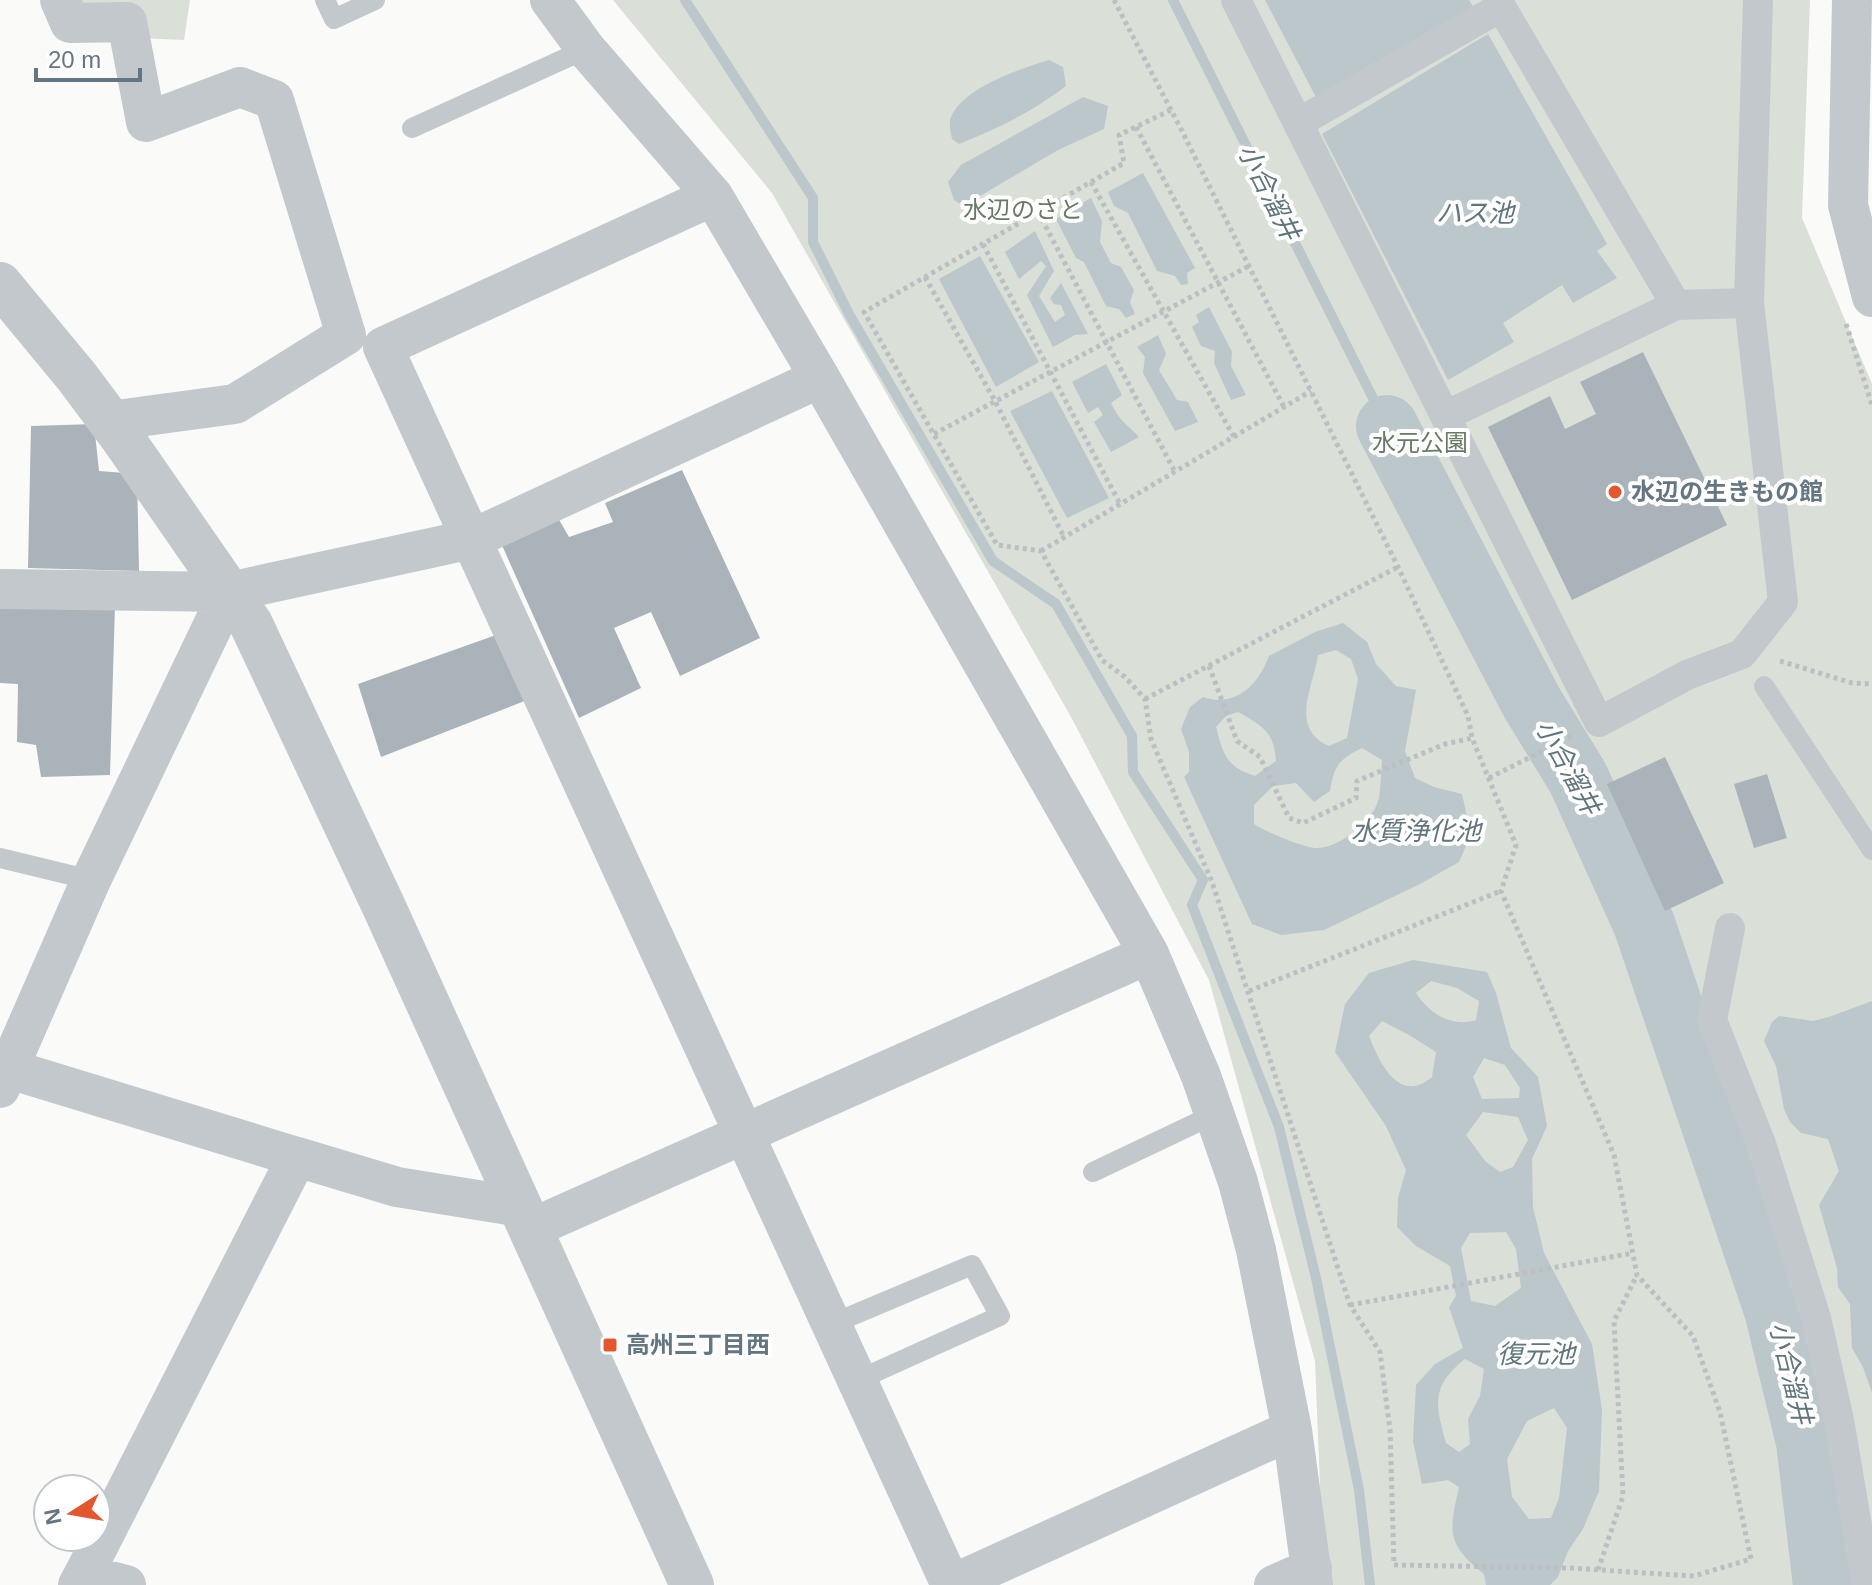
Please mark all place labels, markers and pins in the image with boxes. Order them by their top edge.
place label: 水辺の生きもの館 [1631,478,1823,505]
marker: 水辺の生きもの館 [1606,483,1624,501]
place label: 高州三丁目西 [626,1331,770,1358]
marker: 高州三丁目西 [601,1336,619,1354]

